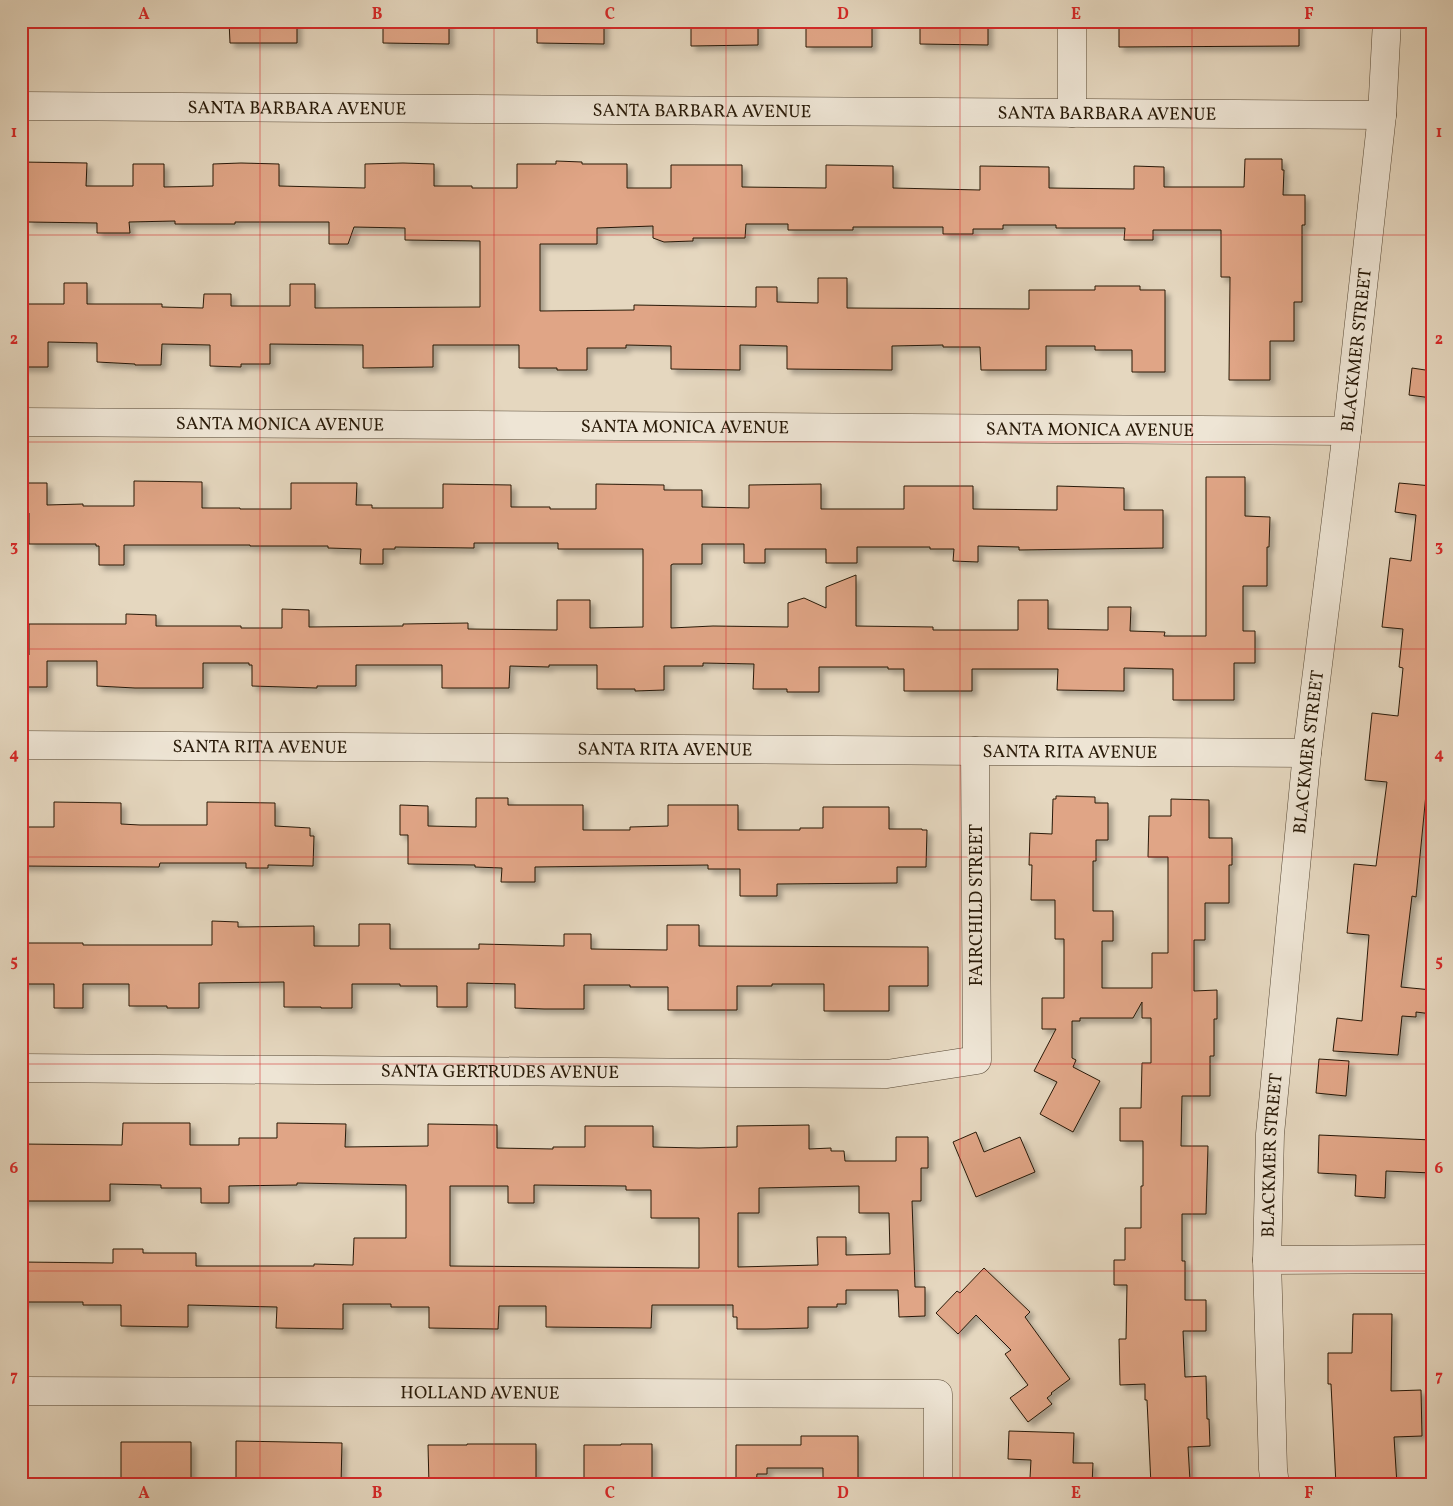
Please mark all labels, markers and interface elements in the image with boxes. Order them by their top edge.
text: A [138,4,150,26]
text: B [372,4,383,26]
text: C [605,4,615,26]
text: D [837,4,849,26]
text: E [1071,4,1081,26]
text: F [1304,4,1314,26]
street label: SANTA BARBARA AVENUE [188,96,407,123]
street label: SANTA BARBARA AVENUE [593,99,812,125]
street label: SANTA BARBARA AVENUE [998,101,1217,128]
text: 1 [11,122,17,144]
text: 1 [1436,122,1442,144]
street label: BLACKMER STREET [1336,267,1379,433]
text: 2 [10,329,18,351]
text: 2 [1435,329,1443,351]
street label: SANTA MONICA AVENUE [176,412,384,438]
street label: SANTA MONICA AVENUE [581,415,789,441]
street label: SANTA MONICA AVENUE [986,418,1194,444]
text: 3 [10,536,18,558]
text: 3 [1435,536,1443,558]
street label: BLACKMER STREET [1288,669,1331,835]
street label: SANTA RITA AVENUE [172,735,348,761]
street label: SANTA RITA AVENUE [577,737,753,764]
street label: SANTA RITA AVENUE [982,740,1158,766]
text: 4 [9,744,19,766]
text: 4 [1434,744,1444,766]
street label: FAIRCHILD STREET [965,823,990,986]
text: 5 [10,951,18,973]
text: 5 [1435,951,1443,973]
street label: SANTA GERTRUDES AVENUE [381,1059,619,1086]
street label: BLACKMER STREET [1257,1072,1290,1238]
text: 6 [10,1158,19,1180]
text: 6 [1435,1158,1444,1180]
text: 7 [10,1366,18,1388]
text: 7 [1435,1366,1443,1388]
street label: HOLLAND AVENUE [400,1381,560,1407]
text: A [138,1483,150,1505]
text: B [372,1483,383,1505]
text: C [605,1483,615,1505]
text: D [837,1483,849,1505]
text: E [1071,1483,1081,1505]
text: F [1304,1483,1314,1505]

